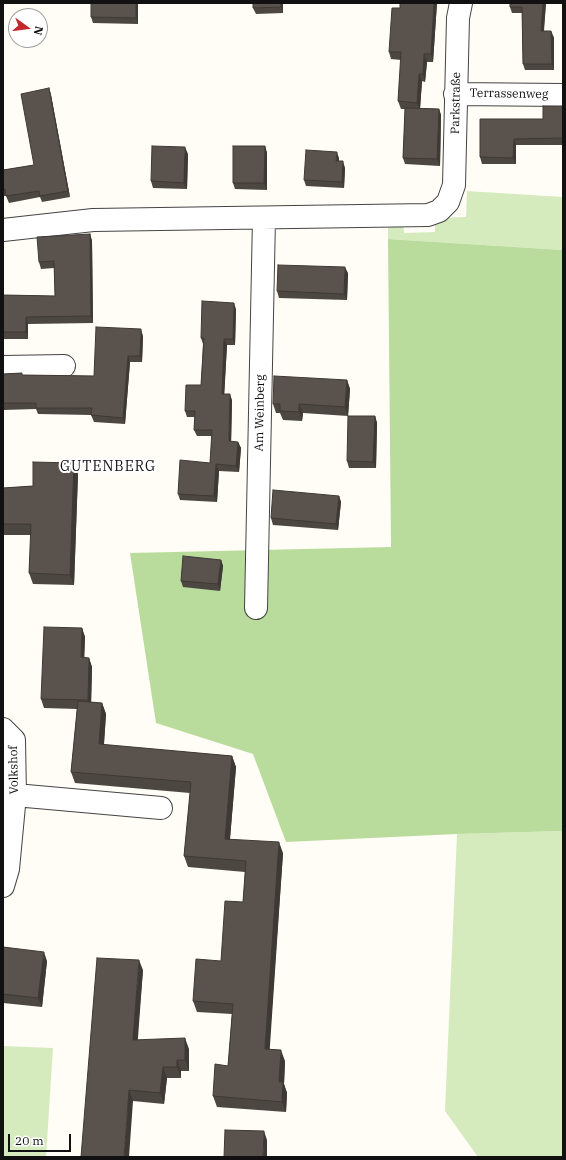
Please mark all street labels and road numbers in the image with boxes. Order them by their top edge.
street label: Parkstraße [448,72,464,134]
street label: Terrassenweg [470,86,548,102]
street label: Am Weinberg [252,374,268,452]
street label: Volkshof [6,745,22,795]

